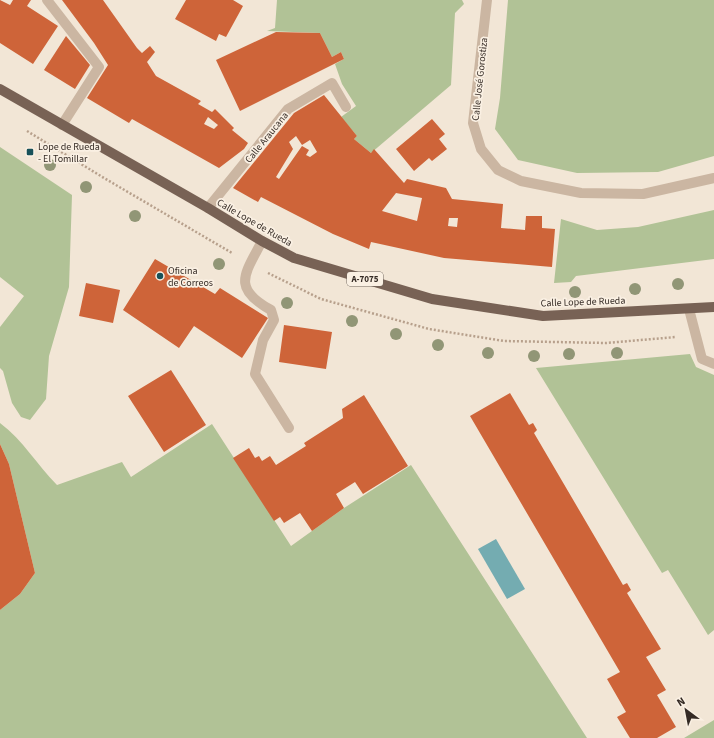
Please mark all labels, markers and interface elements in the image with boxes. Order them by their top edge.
street label: Calle José Gorostiza [469,37,491,121]
street label: Calle Araucana [242,109,292,166]
place label: Lope de Rueda - El Tomillar [38,140,100,166]
marker: Lope de Rueda - El Tomillar [25,147,35,157]
street label: Calle Lope de Rueda [214,196,295,250]
place label: Oficina de Correos [168,264,213,290]
marker: Oficina de Correos [155,271,165,281]
road number: A-7075 [347,272,383,286]
street label: Calle Lope de Rueda [540,294,626,310]
north arrow [666,690,706,730]
text: N [674,694,688,710]

